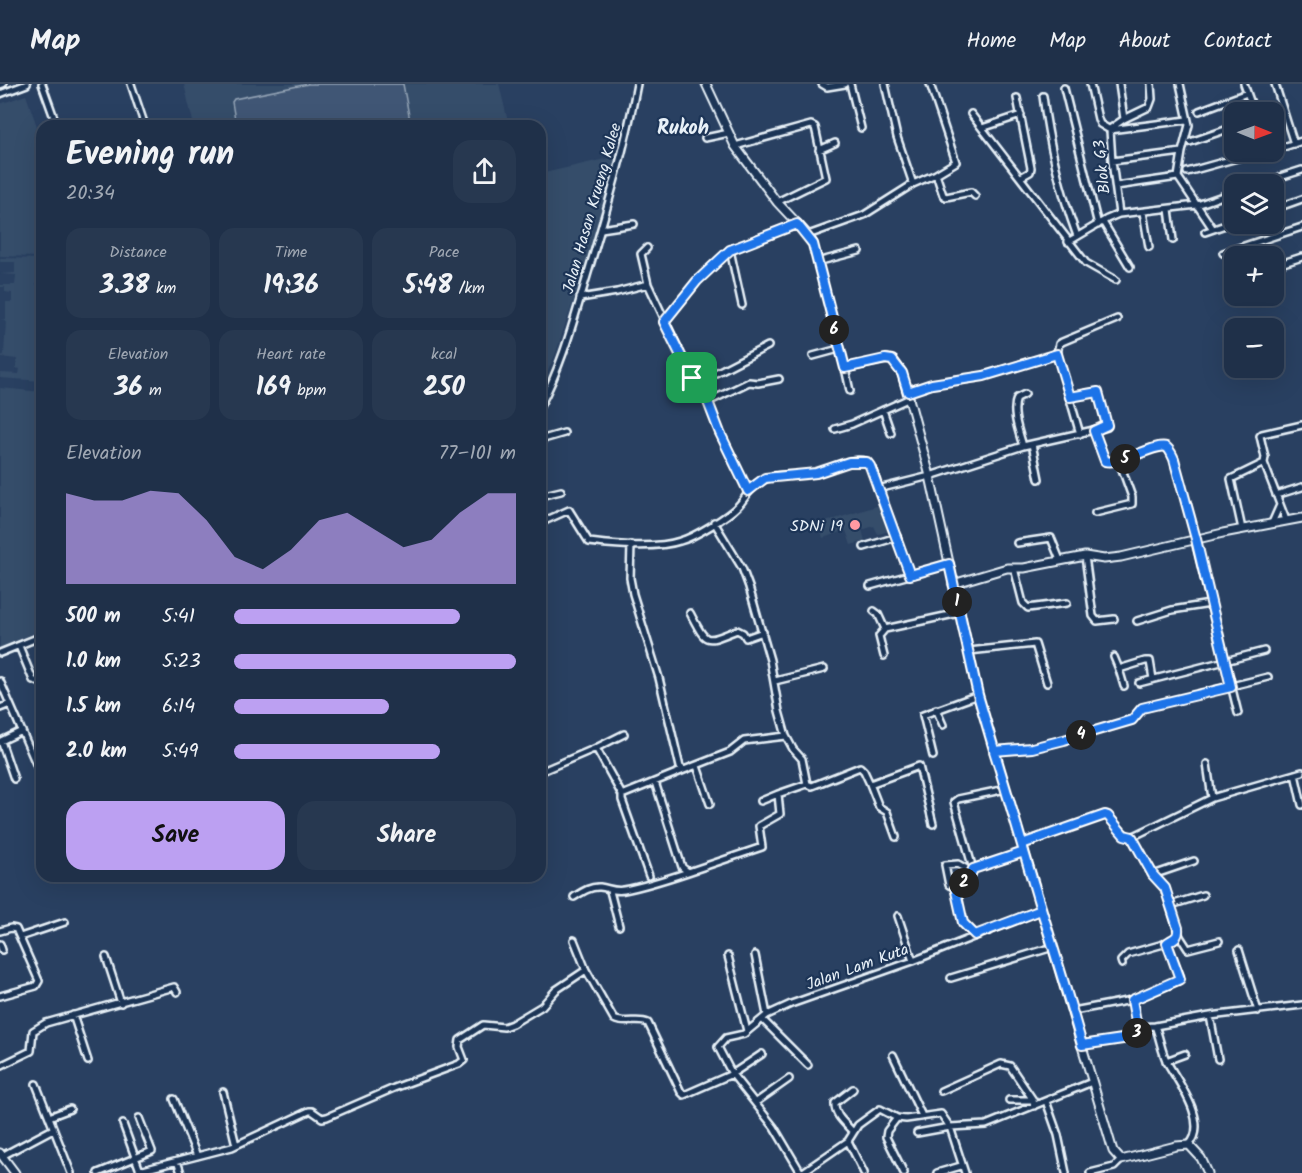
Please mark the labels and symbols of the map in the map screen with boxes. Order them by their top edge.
north arrow [1224,102,1284,162]
district label: Rukoh [657,113,709,145]
street label: Jalan Hasan Krueng Kalee [556,120,629,297]
street label: Blok G3 [1087,139,1118,195]
pin: 6 [819,315,849,345]
pin [666,352,717,403]
pin: 5 [1110,444,1140,474]
place label: SDNi 19 [790,514,843,539]
marker: SDNi 19 [848,518,862,532]
pin: 1 [942,587,972,617]
pin: 4 [1066,720,1096,750]
pin: 2 [949,868,979,898]
street label: Jalan Lam Kuta [803,937,912,998]
pin: 3 [1122,1018,1152,1048]

